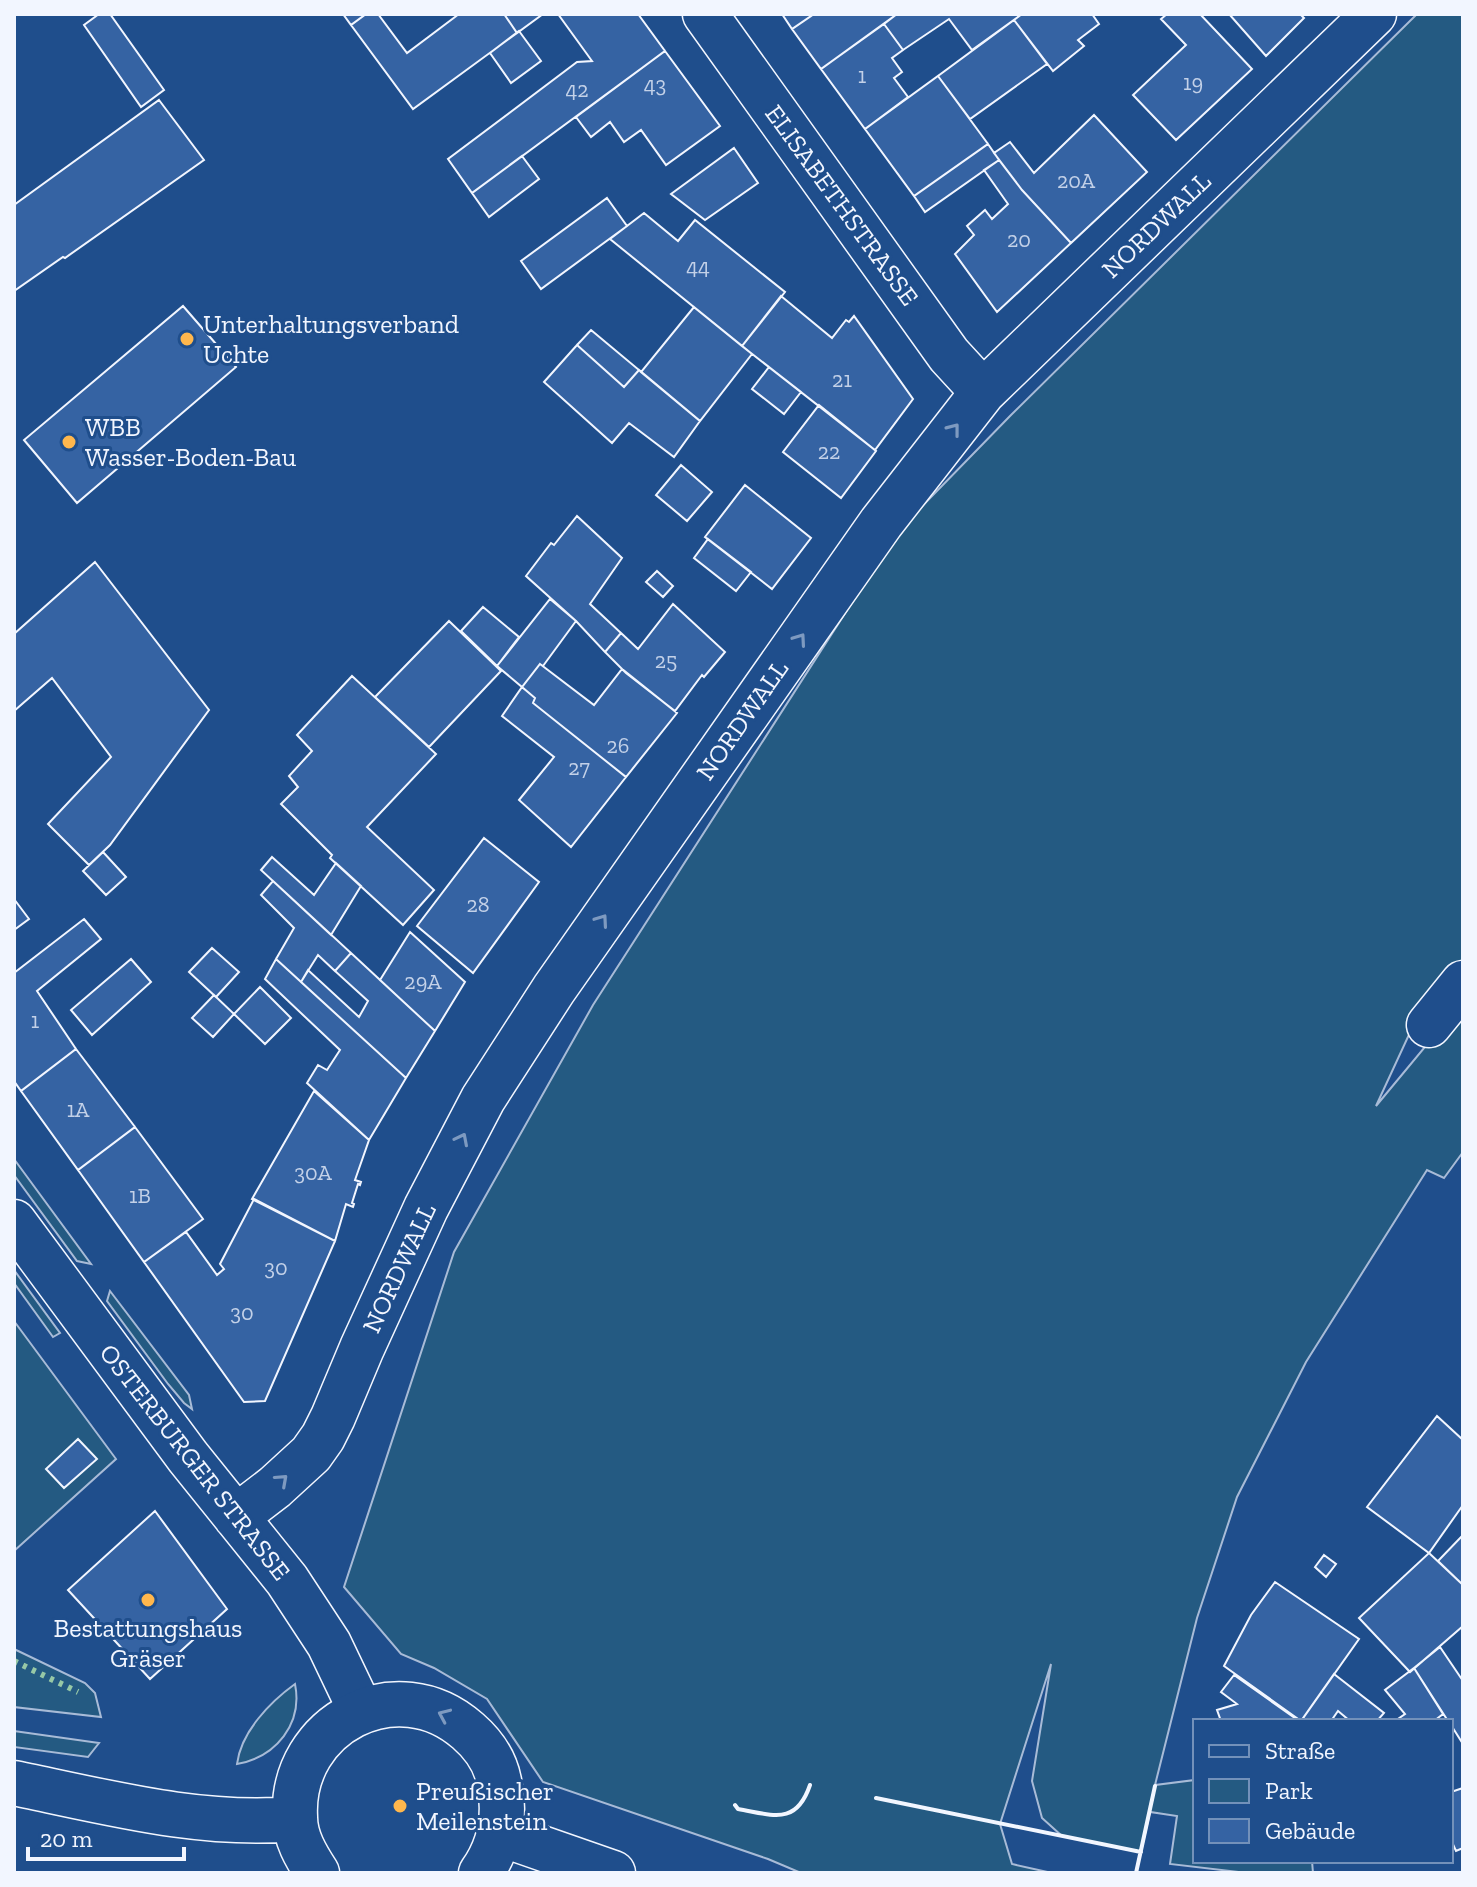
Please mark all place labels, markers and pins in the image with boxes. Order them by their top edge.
place label: Unterhaltungsverband Uchte [203,308,459,370]
marker: Unterhaltungsverband Uchte [178,330,196,348]
place label: WBB Wasser-Boden-Bau [85,411,297,473]
marker: WBB Wasser-Boden-Bau [60,433,78,451]
marker: Bestattungshaus Gräser [139,1591,157,1609]
place label: Bestattungshaus Gräser [53,1612,243,1674]
place label: Preußischer Meilenstein [416,1775,554,1837]
marker: Preußischer Meilenstein [391,1797,409,1815]

